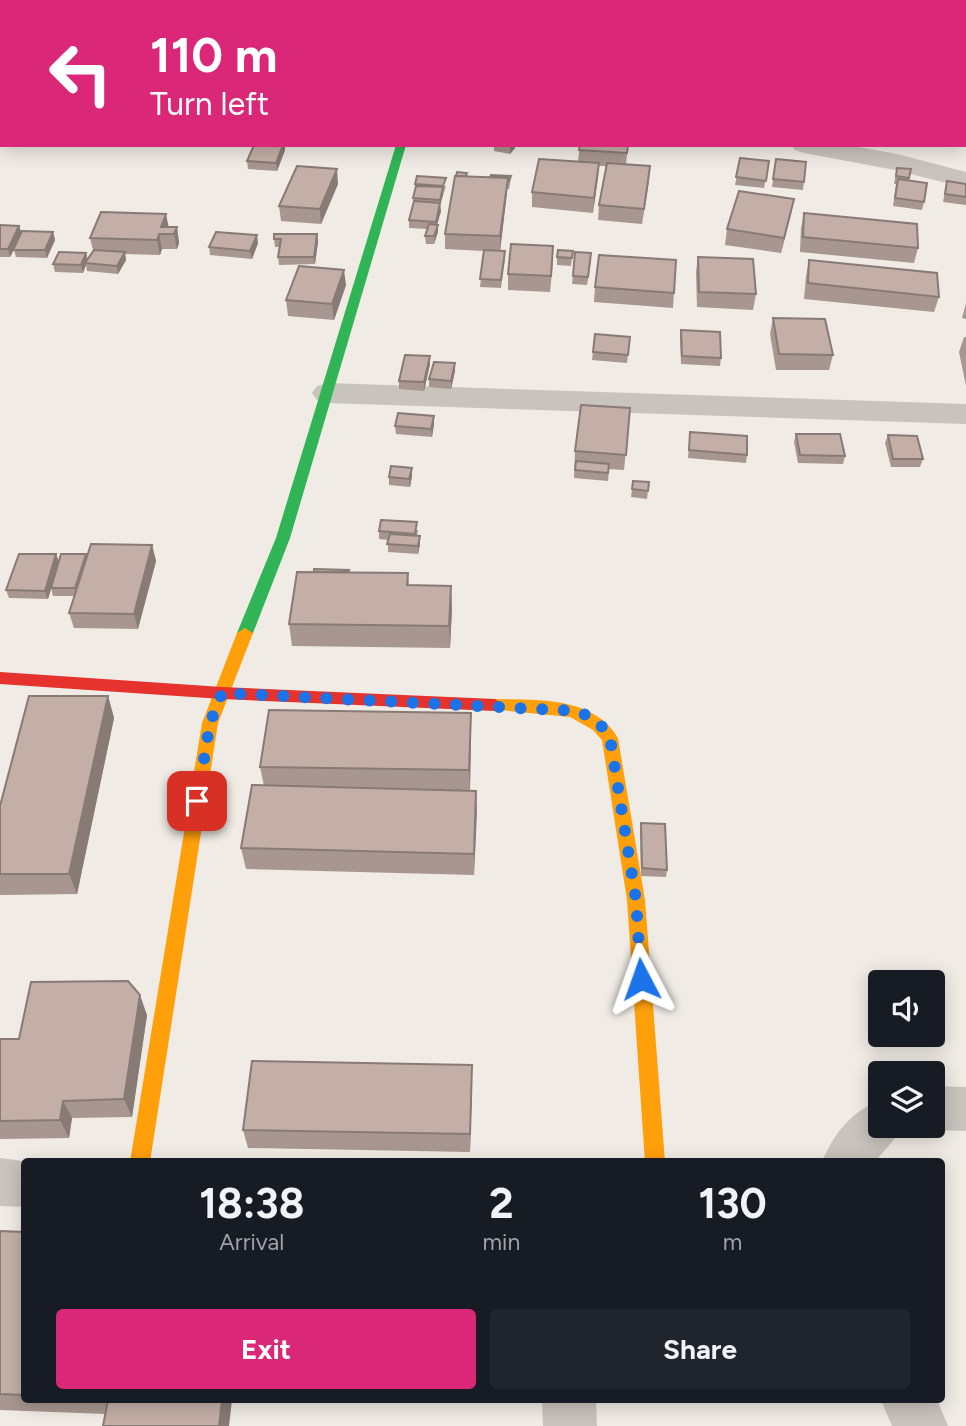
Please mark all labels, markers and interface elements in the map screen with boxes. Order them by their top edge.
text: 110 m [150,25,278,84]
icon: left [35,28,126,119]
text: Turn left [150,85,269,123]
pin [167,771,227,831]
icon: arrive [178,782,216,820]
position arrow [604,942,678,1016]
map controls [868,970,945,1138]
button: sound [868,970,945,1047]
button: layers [868,1061,945,1138]
text: 18:38 [199,1178,304,1229]
text: 2 [489,1178,514,1229]
text: 130 [699,1178,767,1229]
text: Arrival [219,1228,284,1256]
text: min [483,1228,520,1256]
text: m [723,1228,742,1256]
button: Exit [56,1309,476,1389]
button: Share [490,1309,910,1389]

